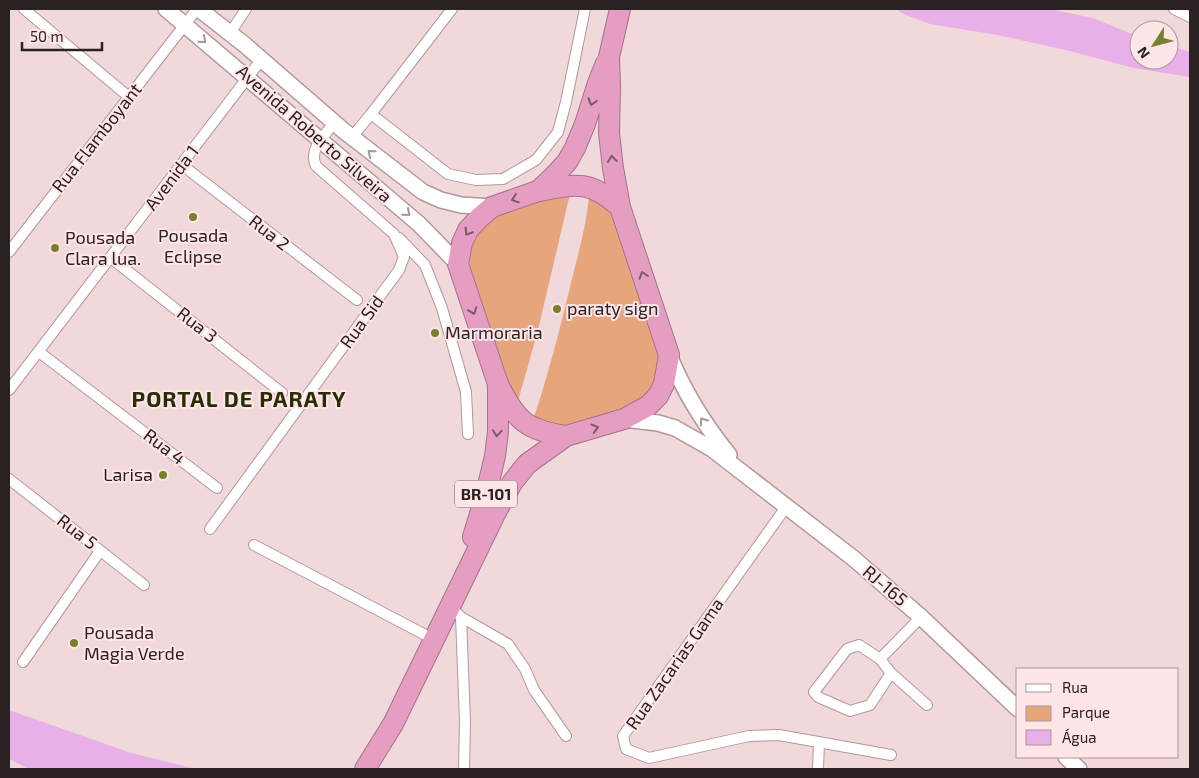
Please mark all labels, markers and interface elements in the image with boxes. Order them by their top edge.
scale bar [22,20,102,52]
north arrow [1129,20,1179,70]
text: 50 m [30,27,64,45]
one-way arrow [197,34,206,43]
text: N [1133,44,1153,62]
street label: Avenida Roberto Silveira [232,60,397,207]
street label: Rua Flamboyant [47,78,146,197]
one-way arrow [587,97,597,105]
street label: Avenida 1 [139,140,203,214]
one-way arrow [368,150,377,158]
one-way arrow [607,155,618,163]
one-way arrow [511,193,520,203]
one-way arrow [401,208,410,217]
street label: Rua 2 [245,210,294,255]
marker: Pousada Eclipse [187,211,199,223]
place label: Pousada Eclipse [158,224,228,267]
place label: Pousada Clara lua. [65,226,141,269]
one-way arrow [465,227,475,236]
marker: Pousada Clara lua. [49,242,61,254]
one-way arrow [638,272,648,280]
street label: Rua Sid [335,291,388,352]
place label: paraty sign [567,297,659,319]
street label: Rua 3 [173,302,222,347]
marker: paraty sign [551,303,563,315]
one-way arrow [468,306,478,314]
place label: Marmoraria [445,321,543,343]
marker: Marmoraria [429,327,441,339]
district label: PORTAL DE PARATY [132,385,346,411]
one-way arrow [700,417,709,427]
street label: Rua 4 [139,423,190,469]
one-way arrow [591,423,599,433]
one-way arrow [492,429,503,437]
place label: Larisa [103,463,153,485]
marker: Larisa [157,469,169,481]
road number: BR-101 [455,480,517,508]
street label: Rua 5 [53,509,102,554]
street label: RJ-165 [859,560,913,610]
street label: Rua Zacarias Gama [621,593,728,733]
place label: Pousada Magia Verde [84,621,185,664]
marker: Pousada Magia Verde [68,637,80,649]
legend [1016,668,1179,758]
text: Rua [1062,678,1088,696]
text: Parque [1062,703,1110,721]
text: Água [1062,728,1097,746]

